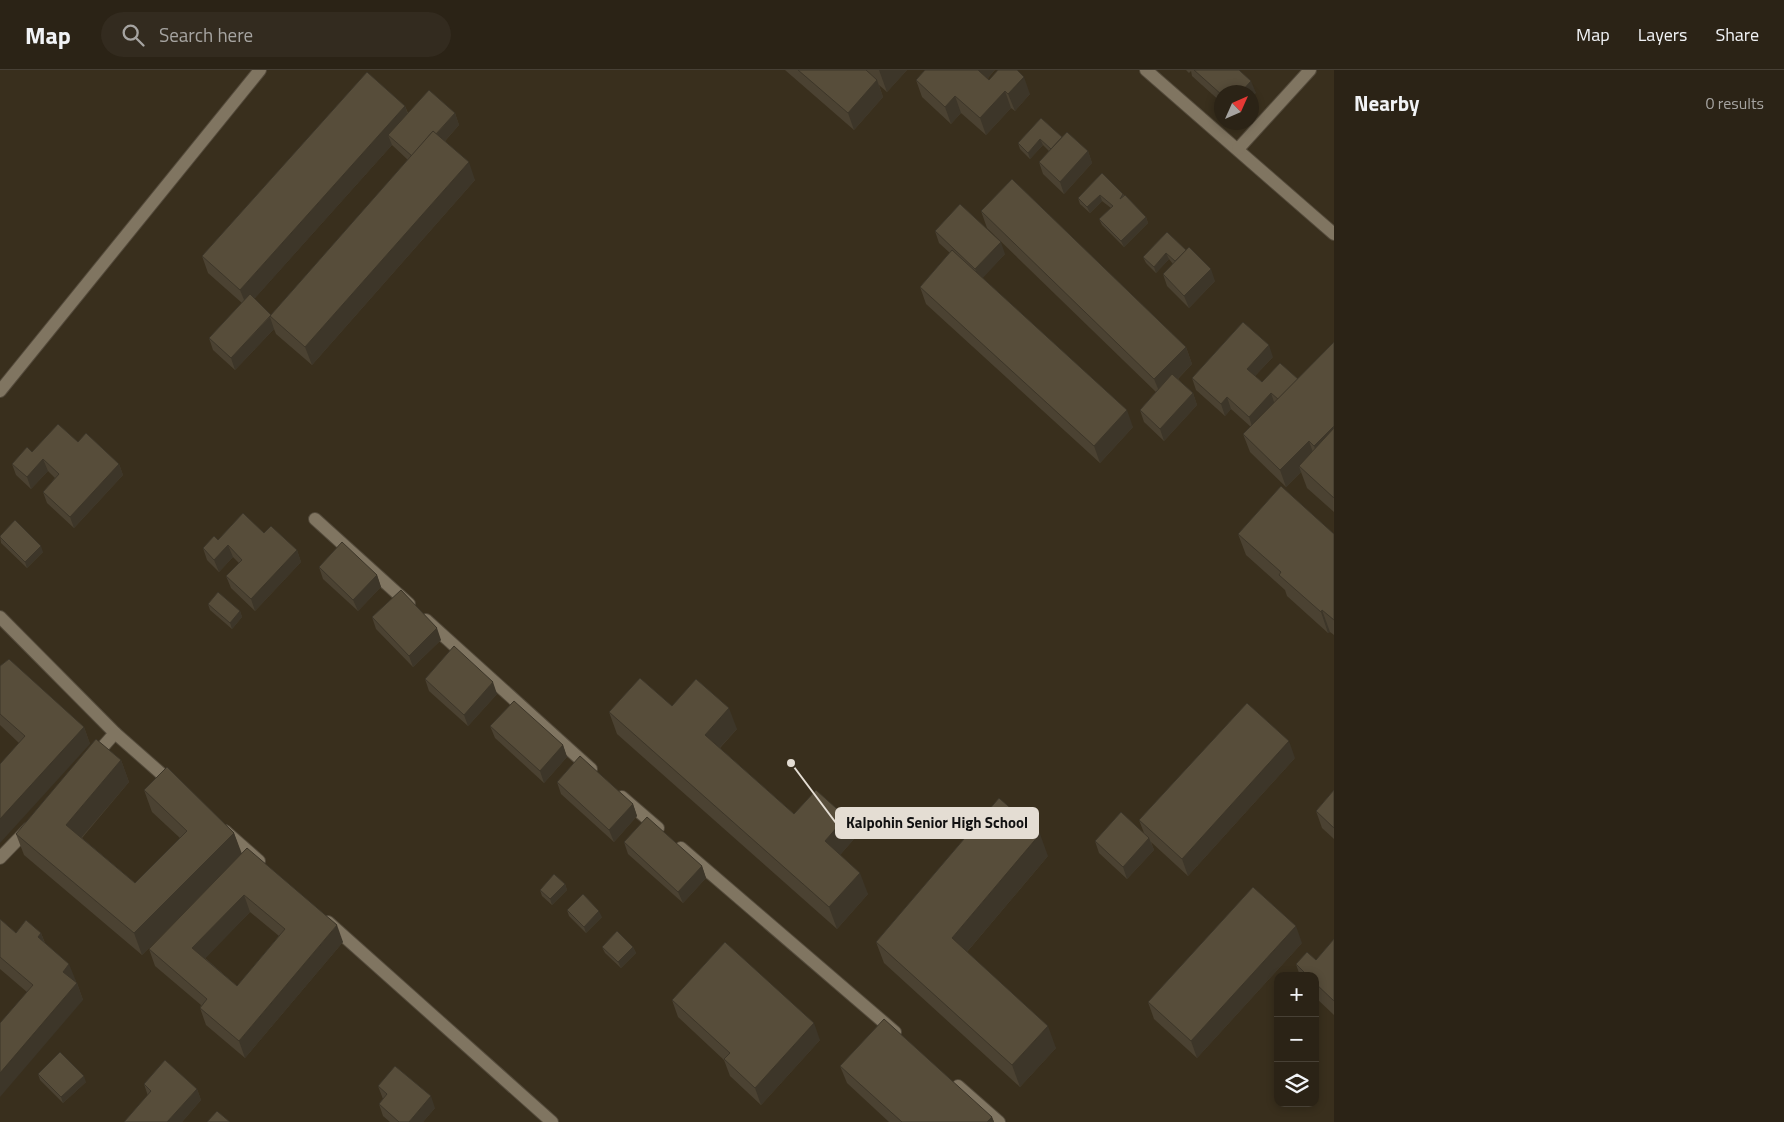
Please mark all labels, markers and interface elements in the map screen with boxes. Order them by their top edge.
search box [101,12,451,57]
text: Map [25,17,71,53]
text: Search here [159,20,253,49]
icon: search [119,21,147,49]
text: Map [1576,21,1610,48]
text: Layers [1638,21,1687,48]
text: Share [1715,21,1759,48]
north arrow [1214,85,1259,130]
text: Nearby [1354,87,1419,119]
text: 0 results [1705,91,1764,115]
callout: Kalpohin Senior High School [836,808,1038,838]
text: Kalpohin Senior High School [846,811,1028,834]
map controls [1274,972,1319,1107]
button: + [1274,972,1319,1017]
button: − [1274,1017,1319,1062]
button: layers [1274,1062,1319,1107]

